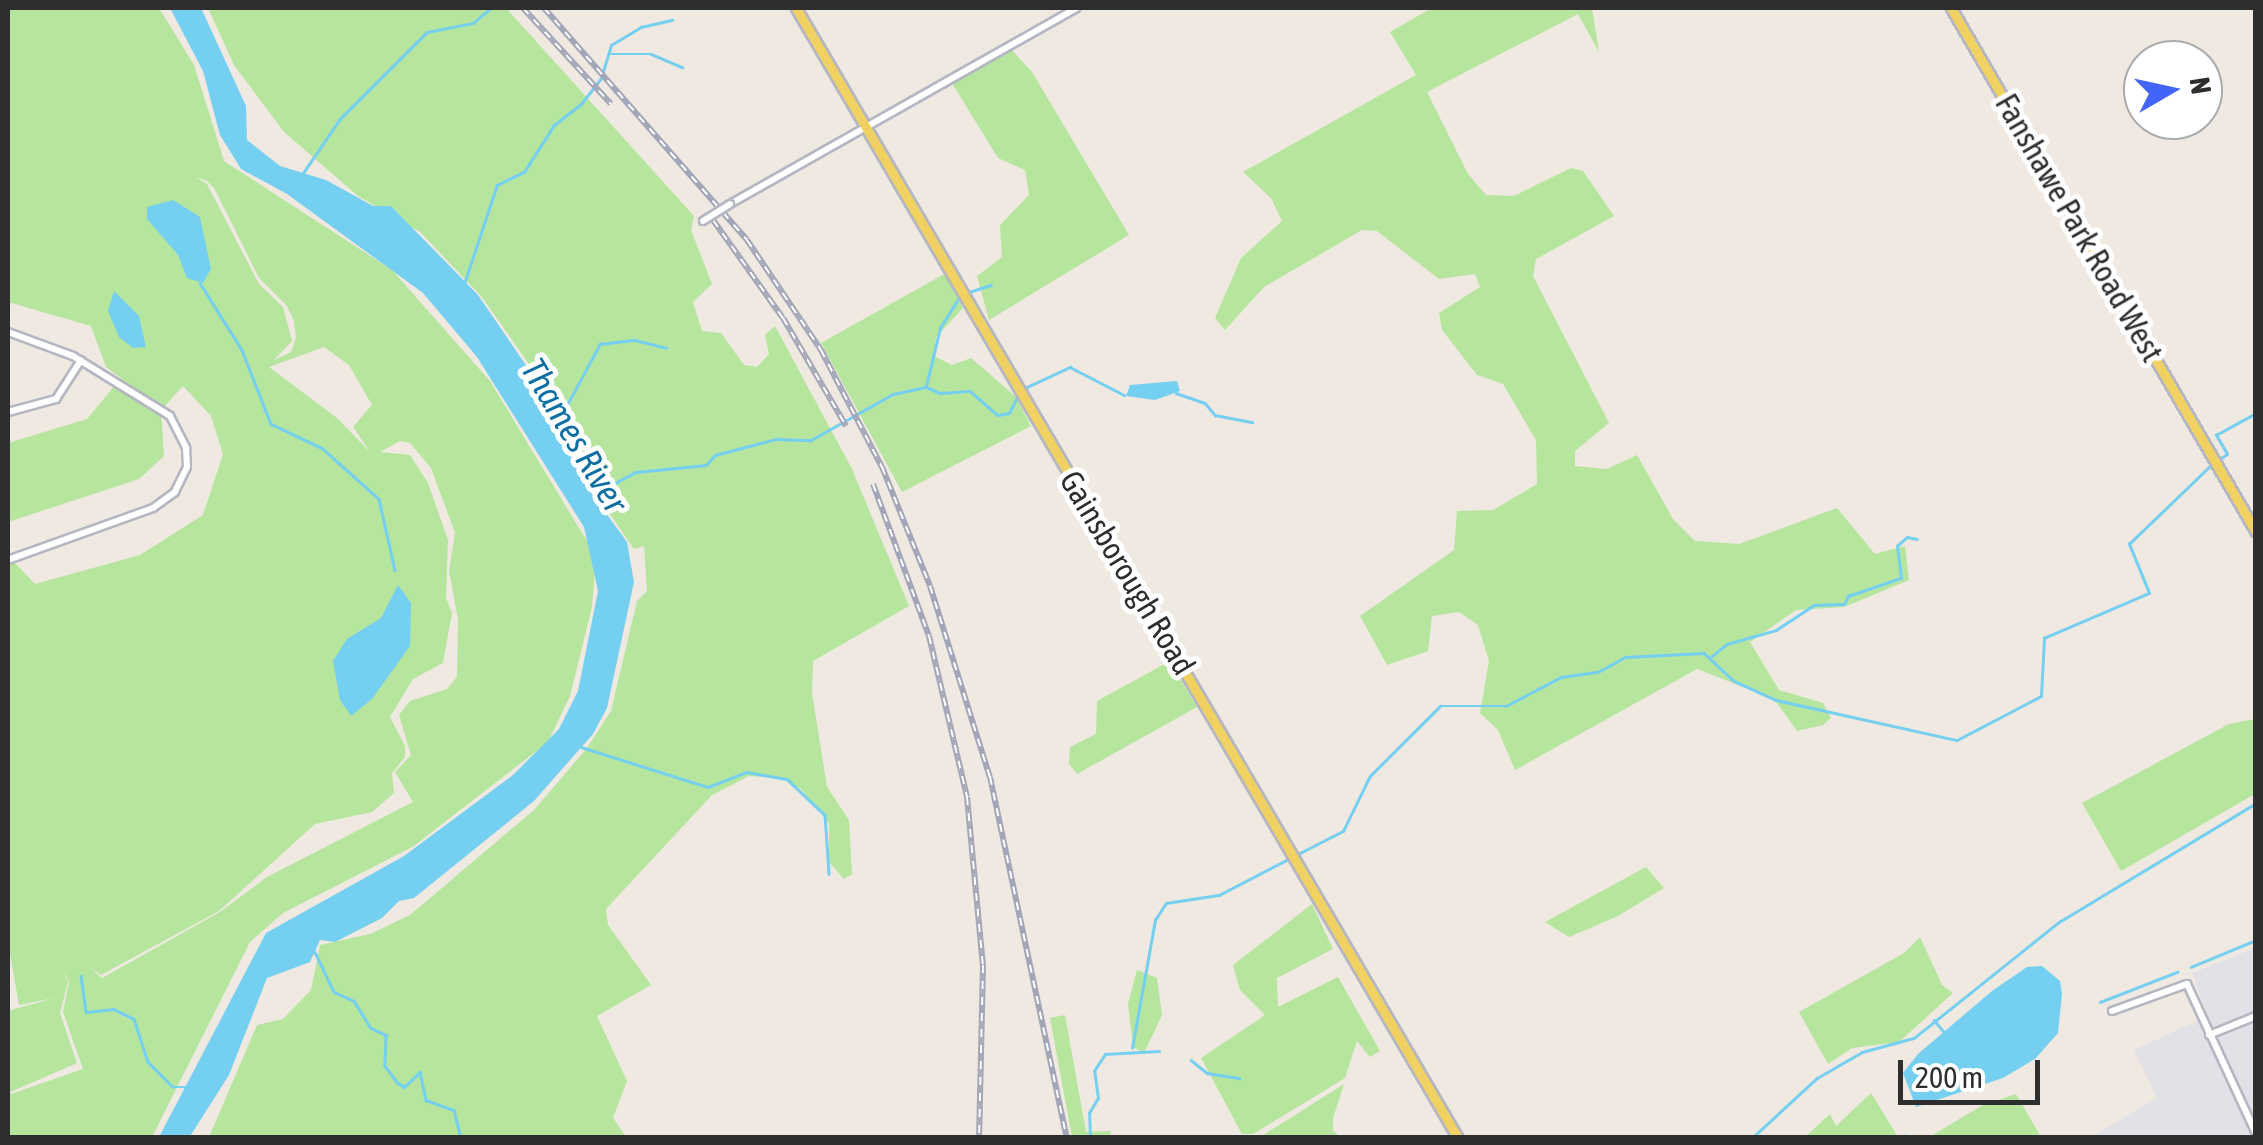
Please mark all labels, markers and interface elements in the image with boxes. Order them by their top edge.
north arrow [2123,40,2223,140]
text: N [2184,75,2218,96]
street label: Fanshawe Park Road West [1987,87,2171,369]
water label: Thames River [513,350,637,520]
street label: Gainsborough Road [1051,464,1203,682]
scale bar [1903,1040,2046,1102]
text: 200 m [1915,1060,1983,1094]

